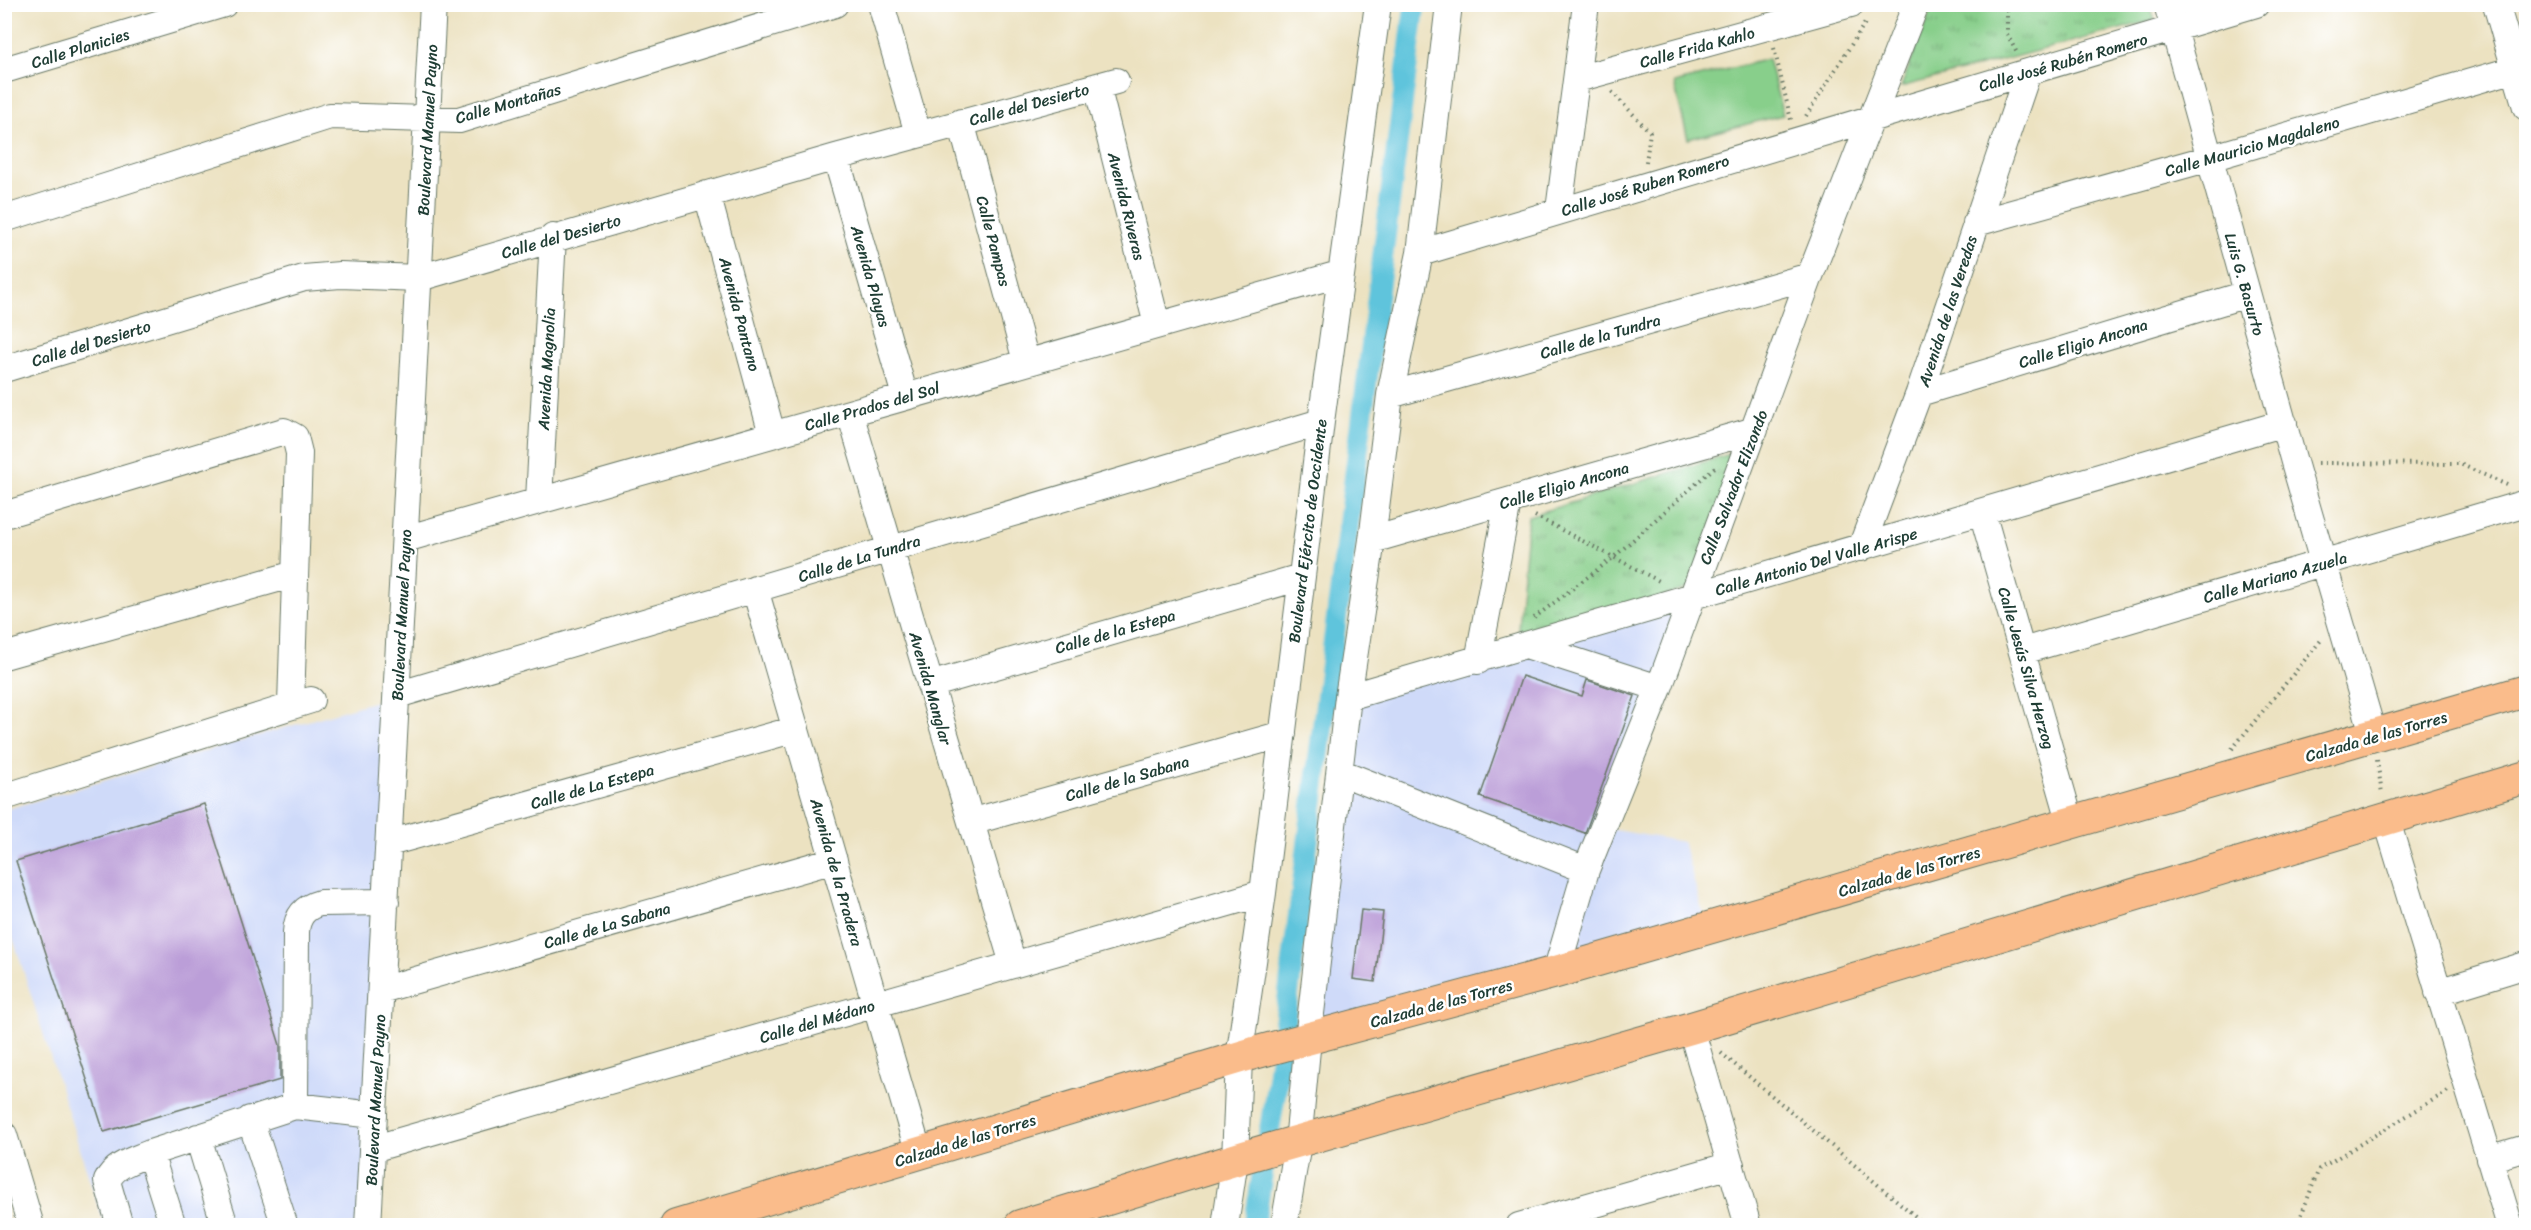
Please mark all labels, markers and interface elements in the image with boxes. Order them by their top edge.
street label: Calle Frida Kahlo [1636,18,1758,77]
street label: Calle Planicies [28,20,133,77]
street label: Calle José Rubén Romero [1975,25,2151,100]
street label: Boulevard Manuel Payno [409,44,446,216]
street label: Calle Montañas [452,74,565,132]
street label: Calle del Desierto [966,75,1092,134]
street label: Calle Mauricio Magdaleno [2161,108,2343,185]
street label: Calle José Ruben Romero [1557,146,1733,225]
street label: Avenida Riveras [1099,148,1154,264]
street label: Calle Pampas [967,192,1020,290]
street label: Calle del Desierto [498,206,624,267]
street label: Avenida Playas [842,221,899,331]
street label: Luis G. Basurto [2216,229,2273,339]
street label: Avenida de las Veredas [1909,231,1986,392]
street label: Avenida Pantano [710,253,769,375]
street label: Calle de la Tundra [1536,305,1664,368]
street label: Avenida Magnolia [529,307,564,432]
street label: Calle Eligio Ancona [2015,310,2151,377]
street label: Calle del Desierto [28,312,154,375]
street label: Calle Prados del Sol [801,373,944,440]
street label: Calle Salvador Elizondo [1691,406,1776,569]
street label: Boulevard Ejército de Occidente [1279,417,1336,645]
street label: Calle Eligio Ancona [1496,453,1632,518]
street label: Calle Antonio Del Valle Arispe [1711,519,1921,604]
street label: Calle de La Tundra [794,526,924,591]
street label: Boulevard Manuel Payno [383,529,420,701]
street label: Calle Mariano Azuela [2200,543,2350,612]
street label: Calle Jesús Silva Herzog [1989,583,2064,753]
street label: Calle de la Estepa [1052,600,1179,663]
street label: Avenida Manglar [900,627,961,750]
street label: Calzada de las Torres [2302,702,2451,771]
street label: Calle de la Sabana [1062,747,1193,810]
street label: Calle de La Estepa [527,755,657,818]
street label: Avenida de la Pradera [801,794,872,951]
street label: Calzada de las Torres [1835,837,1984,906]
street label: Calle de La Sabana [540,893,674,957]
street label: Calzada de las Torres [1367,970,1516,1036]
street label: Calle del Médano [756,991,878,1052]
street label: Boulevard Manuel Payno [357,1014,394,1186]
street label: Calzada de las Torres [891,1105,1040,1176]

